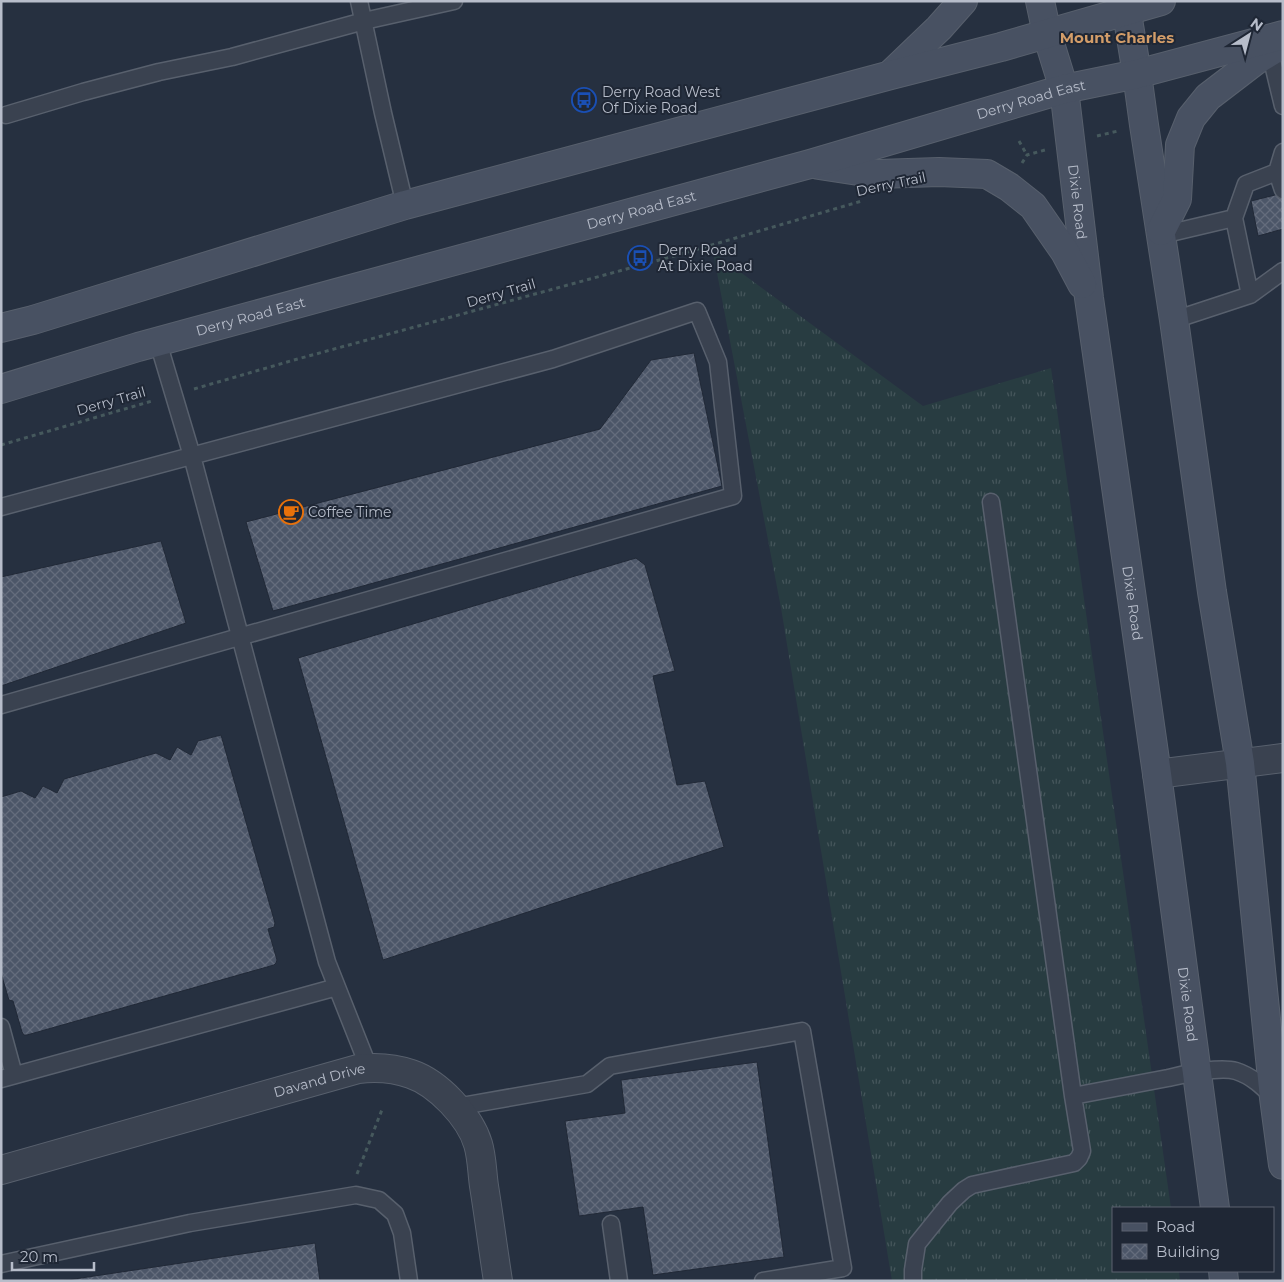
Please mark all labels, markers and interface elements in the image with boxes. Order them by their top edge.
north arrow [1224,10,1274,60]
text: N [1247,14,1267,35]
district label: Mount Charles [1060,28,1174,47]
street label: Derry Road East [974,76,1087,123]
place label: Derry Road West Of Dixie Road [602,83,721,117]
bus stop icon: Derry Road West Of Dixie Road [571,87,597,113]
street label: Dixie Road [1064,163,1091,240]
street label: Derry Trail [854,168,928,200]
street label: Derry Road East [585,186,698,233]
place label: Derry Road At Dixie Road [658,241,753,275]
bus stop icon: Derry Road At Dixie Road [627,245,653,271]
street label: Derry Trail [464,275,538,311]
street label: Derry Road East [194,293,308,340]
street label: Derry Trail [74,383,148,419]
cafe icon: Coffee Time [278,499,304,525]
place label: Coffee Time [308,503,391,521]
street label: Dixie Road [1118,565,1147,642]
street label: Dixie Road [1174,966,1202,1043]
street label: Davand Drive [272,1059,366,1101]
legend [1112,1207,1274,1272]
text: Road [1156,1217,1195,1236]
scale bar [12,1240,95,1272]
text: Building [1156,1242,1220,1261]
text: 20 m [20,1247,58,1266]

